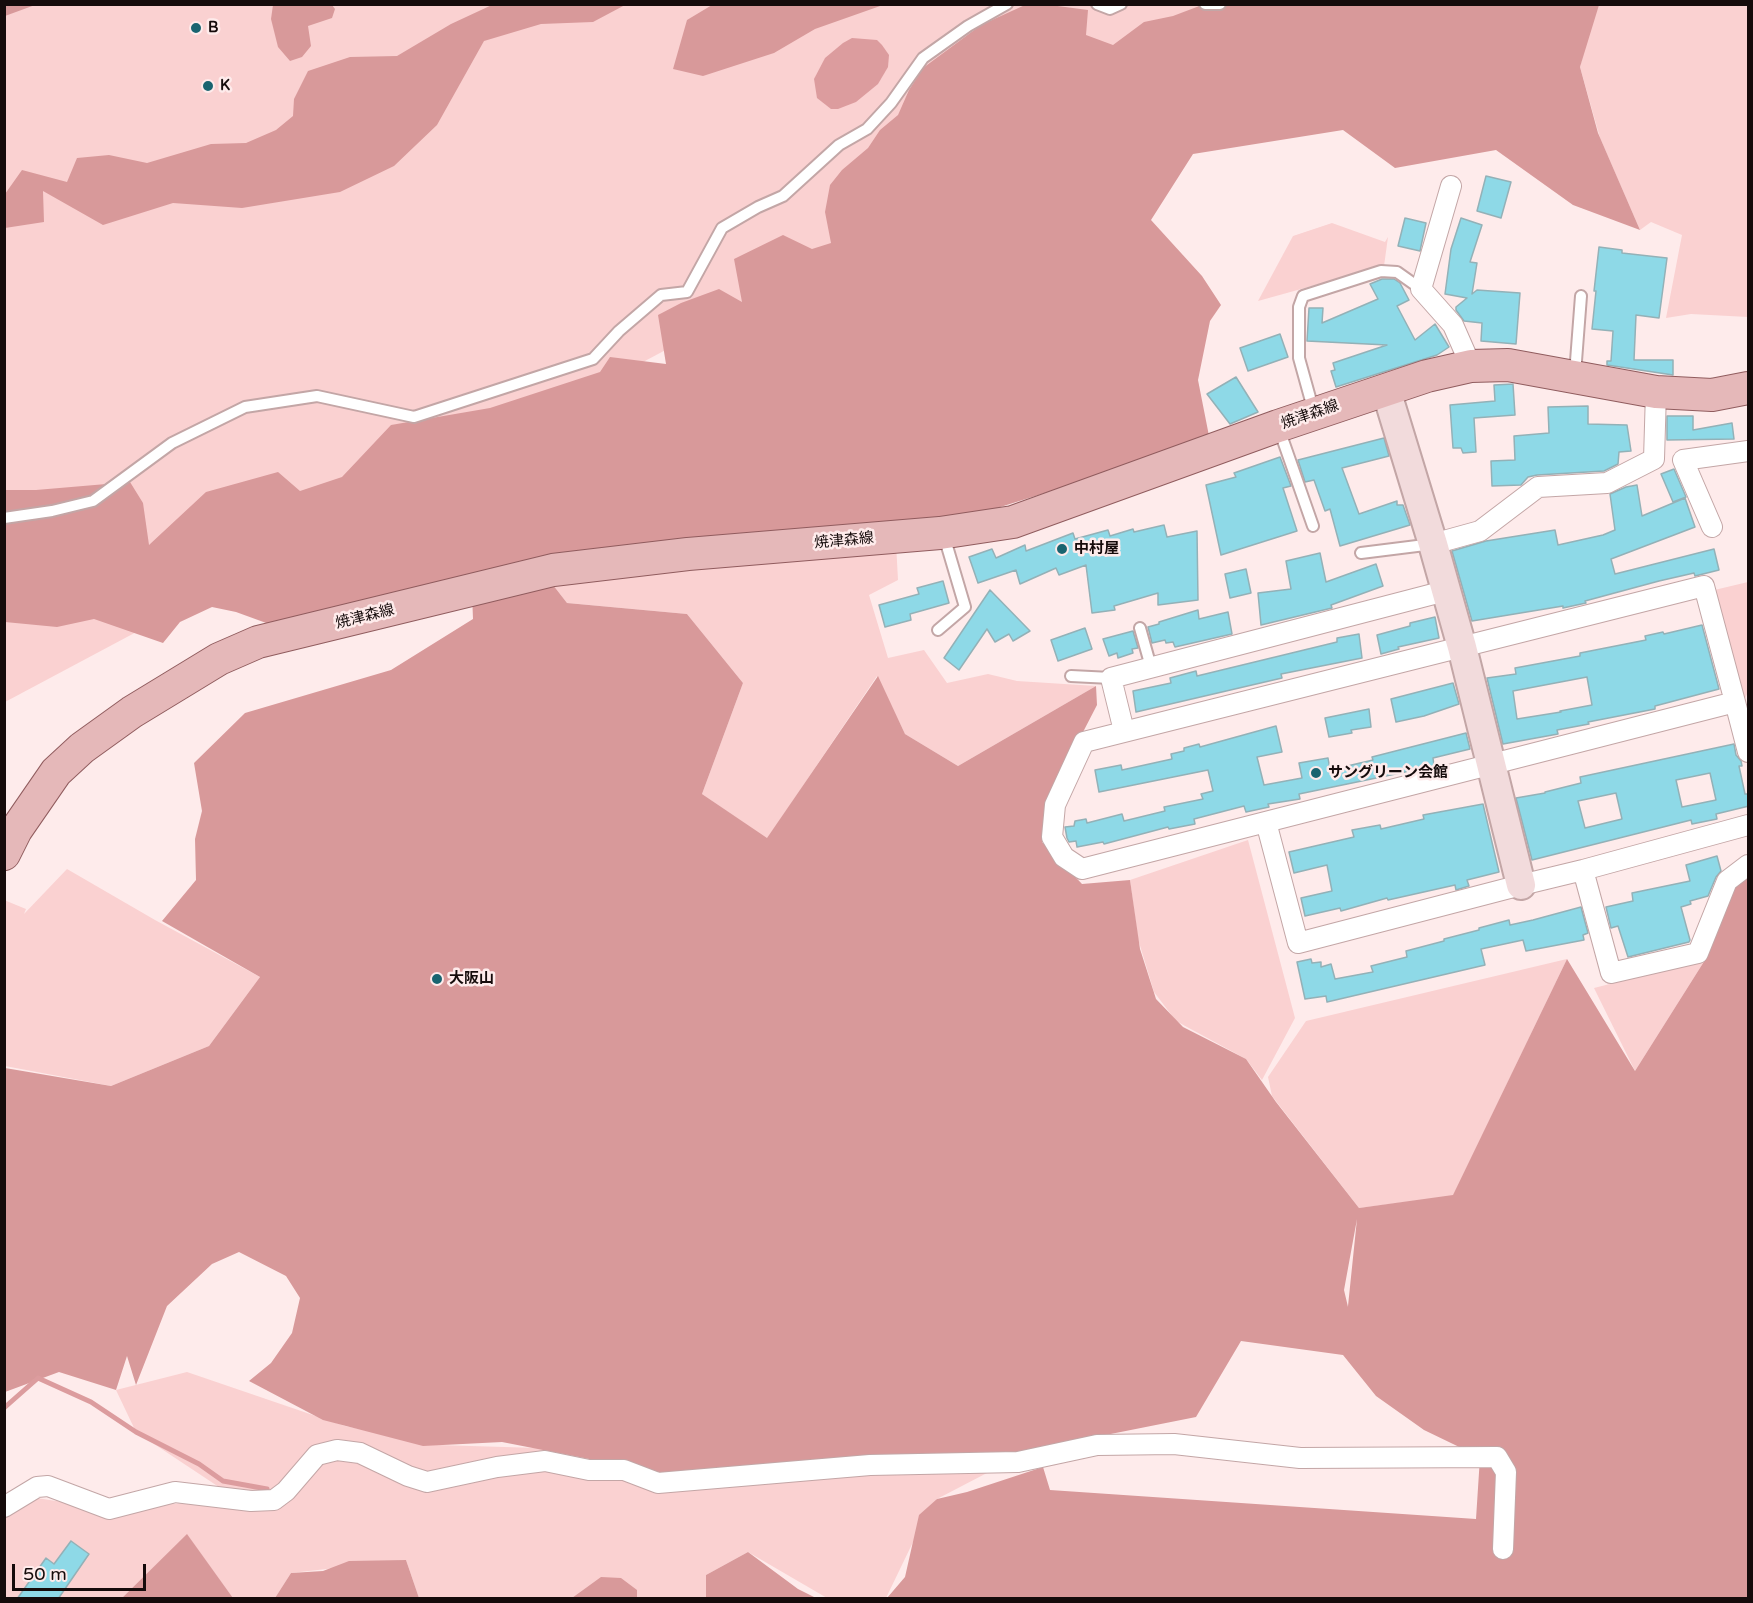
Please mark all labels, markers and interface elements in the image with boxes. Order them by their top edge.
place label: B [208,19,218,37]
marker: B [189,21,203,35]
place label: K [220,77,230,95]
marker: K [201,79,215,93]
street label: 焼津森線 [1279,397,1341,433]
street label: 焼津森線 [813,529,875,553]
place label: 中村屋 [1074,540,1119,558]
marker: 中村屋 [1055,542,1069,556]
street label: 焼津森線 [334,601,396,633]
place label: サングリーン会館 [1328,764,1448,782]
marker: サングリーン会館 [1309,766,1323,780]
place label: 大阪山 [449,970,494,988]
marker: 大阪山 [430,972,444,986]
scale bar [15,1552,148,1590]
text: 50 m [23,1563,67,1585]

